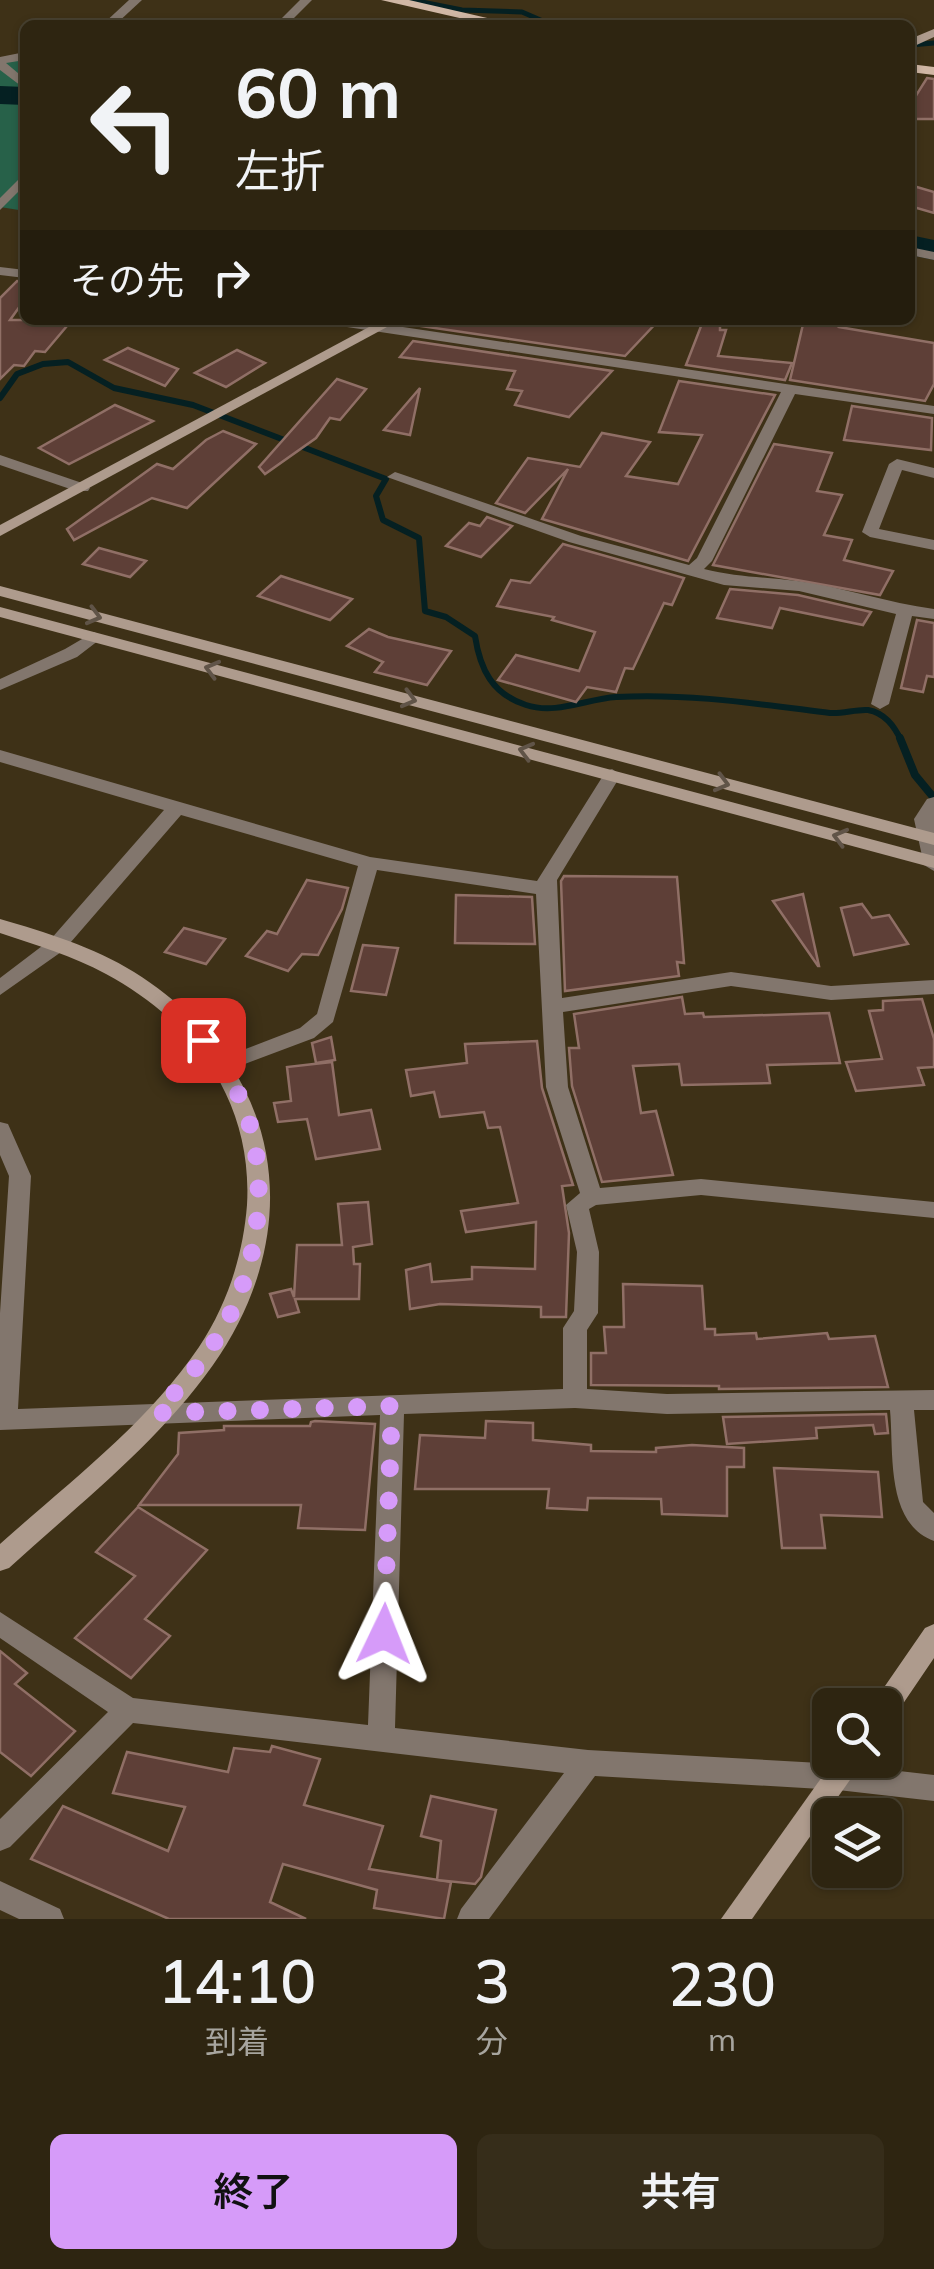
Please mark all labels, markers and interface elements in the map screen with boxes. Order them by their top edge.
text: 60 m [235,48,401,136]
icon: left [70,60,200,190]
text: 左折 [235,142,325,198]
icon: right [204,250,259,305]
text: その先 [70,256,184,304]
one-way arrow [85,605,102,626]
one-way arrow [204,660,221,681]
one-way arrow [400,687,417,708]
one-way arrow [518,742,535,763]
one-way arrow [713,771,730,792]
one-way arrow [832,827,849,848]
pin [161,998,246,1083]
icon: arrive [176,1013,231,1068]
position arrow [332,1582,436,1686]
map controls [812,1688,902,1888]
button: search [812,1688,902,1778]
button: layers [812,1798,902,1888]
text: 14:10 [158,1943,316,2018]
text: 3 [474,1943,510,2018]
text: 230 [668,1946,776,2021]
text: m [708,2019,736,2059]
text: 到着 [205,2021,269,2061]
text: 分 [476,2021,508,2061]
button: 終了 [50,2134,457,2249]
button: 共有 [477,2134,884,2249]

